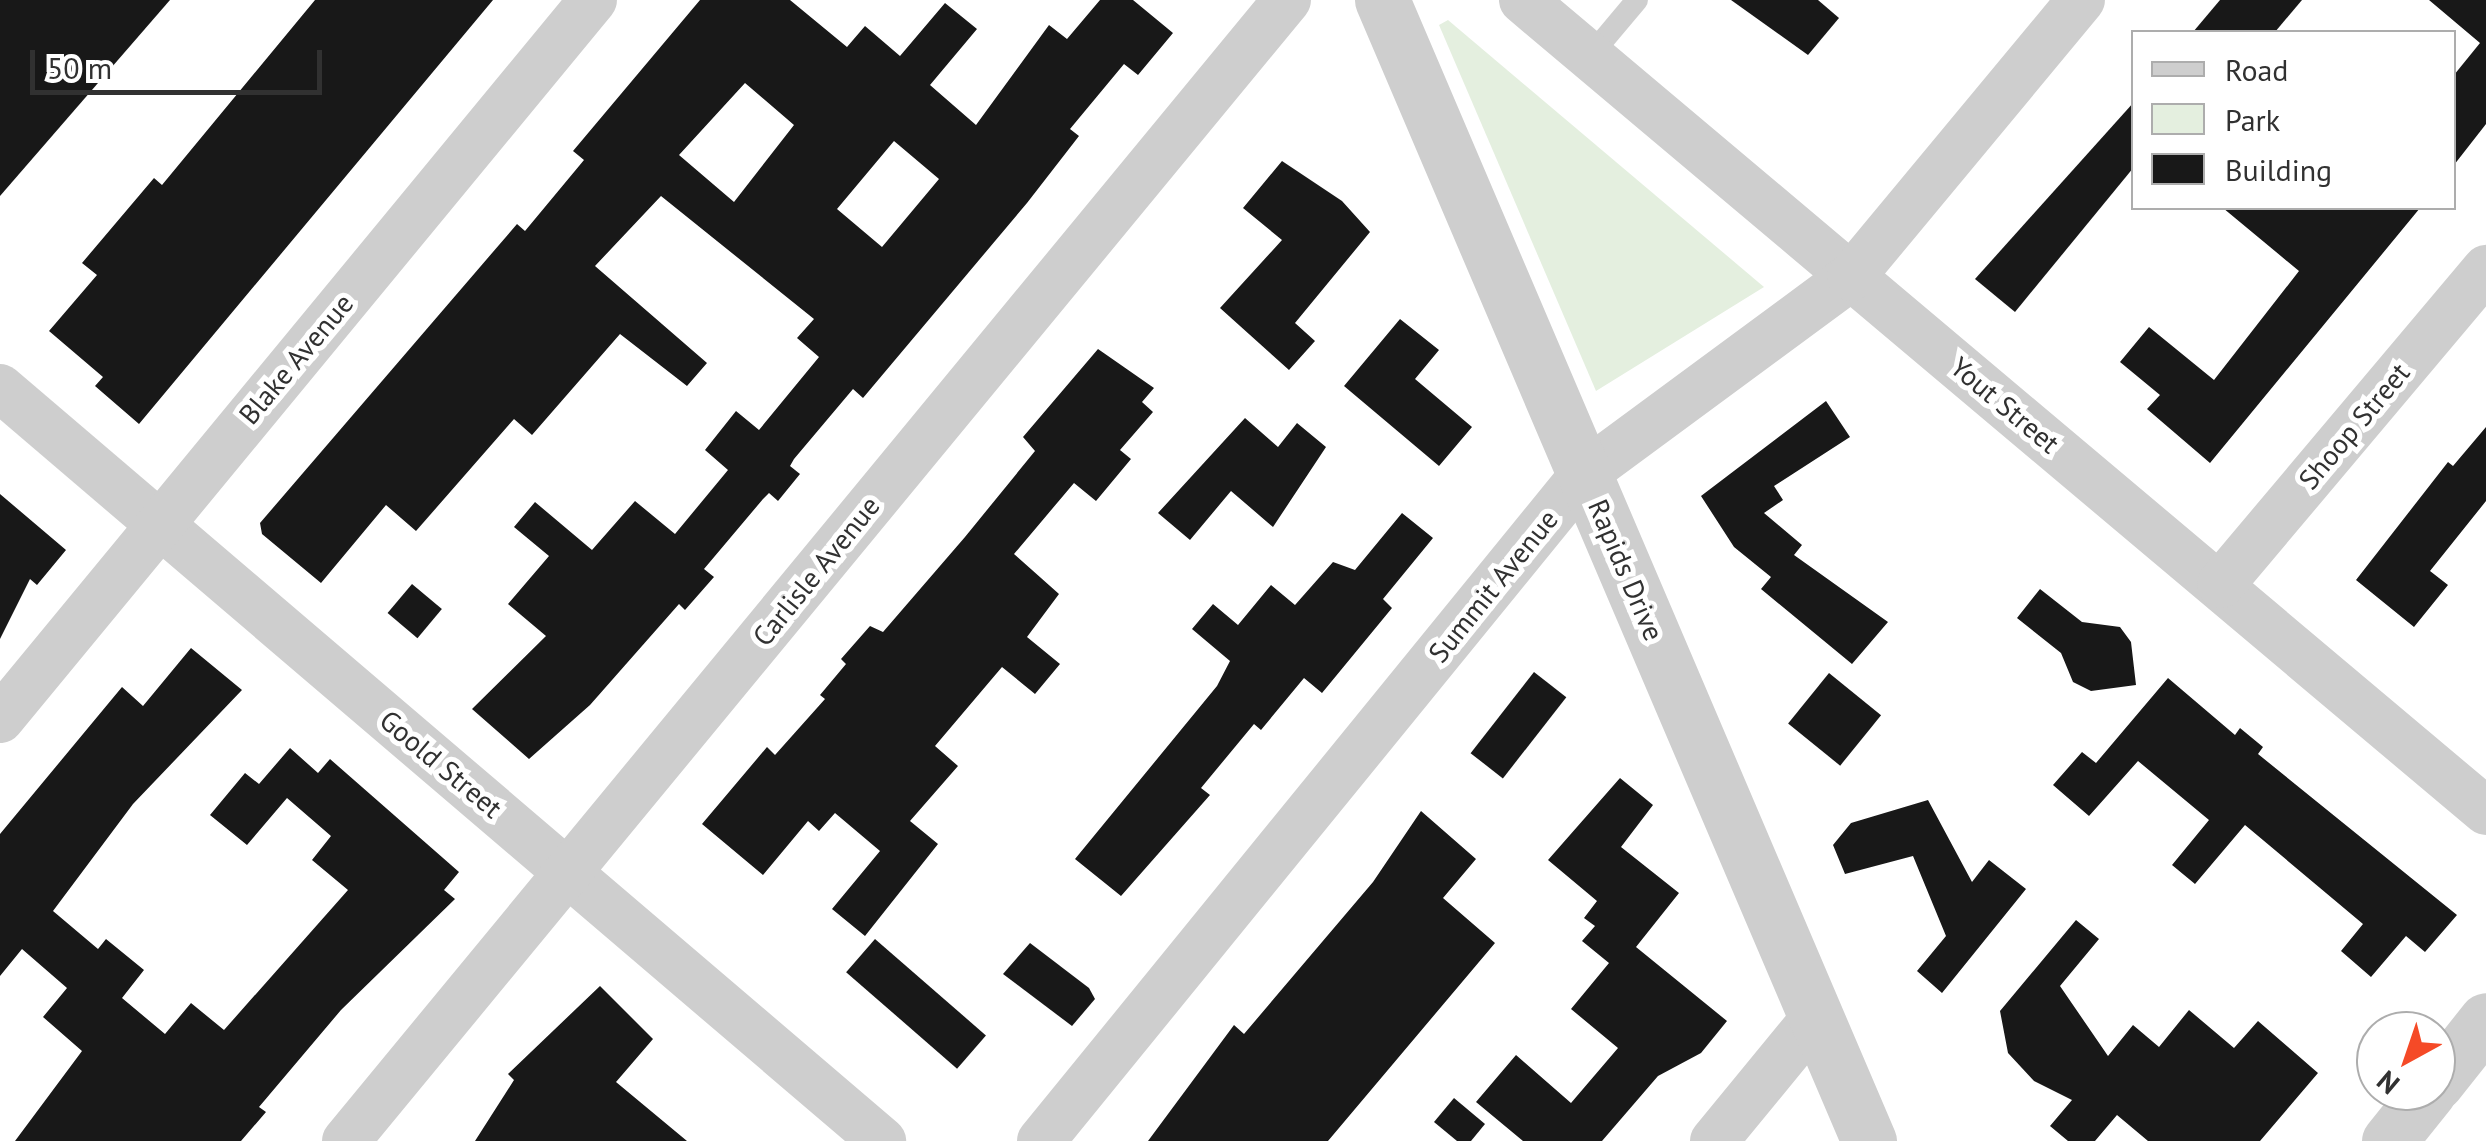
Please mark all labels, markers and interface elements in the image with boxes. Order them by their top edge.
scale bar [35,30,328,92]
legend [2131,30,2456,210]
text: 50 m [47,48,112,87]
text: Road [2225,50,2289,89]
text: Park [2225,100,2280,139]
text: Building [2225,150,2332,189]
street label: Blake Avenue [232,287,360,431]
street label: Yout Street [1944,350,2066,460]
street label: Shoop Street [2292,356,2416,496]
street label: Carlisle Avenue [745,489,887,653]
street label: Rapids Drive [1581,494,1671,646]
street label: Summit Avenue [1421,503,1565,669]
street label: Goold Street [373,703,509,825]
north arrow [2356,1011,2456,1111]
text: N [2369,1063,2407,1103]

